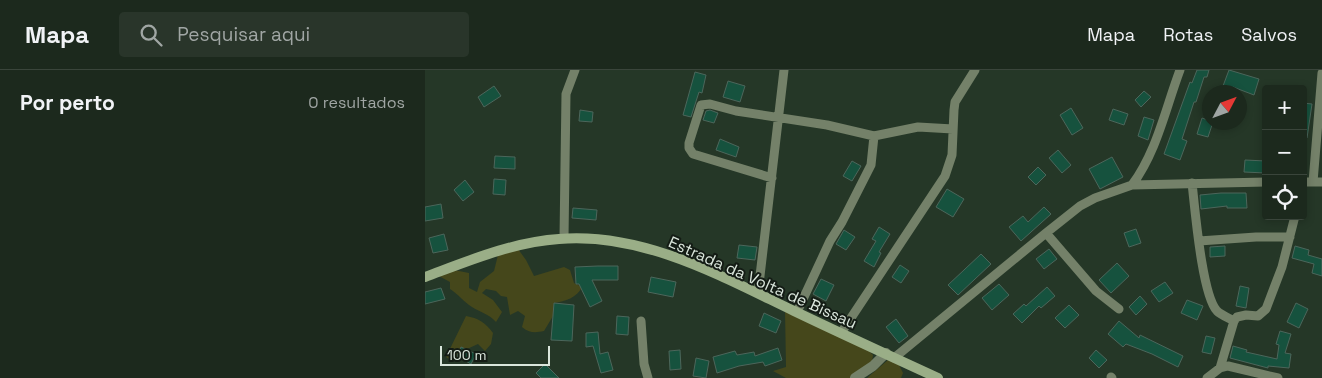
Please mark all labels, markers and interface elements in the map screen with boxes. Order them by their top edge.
search box [119,12,469,57]
text: Mapa [25,19,89,50]
icon: search [137,21,165,49]
text: Pesquisar aqui [177,22,310,47]
text: Mapa [1087,23,1135,46]
text: Rotas [1163,23,1213,46]
text: Salvos [1241,23,1297,46]
north arrow [1202,85,1247,130]
map controls [1262,85,1307,220]
button: + [1262,85,1307,130]
text: Por perto [20,89,115,116]
text: 0 resultados [308,92,405,113]
button: − [1262,130,1307,175]
button: locate [1262,175,1307,220]
street label: Estrada da Volta de Bissau [665,231,860,334]
scale bar [440,343,550,366]
text: 100 m [447,346,486,364]

